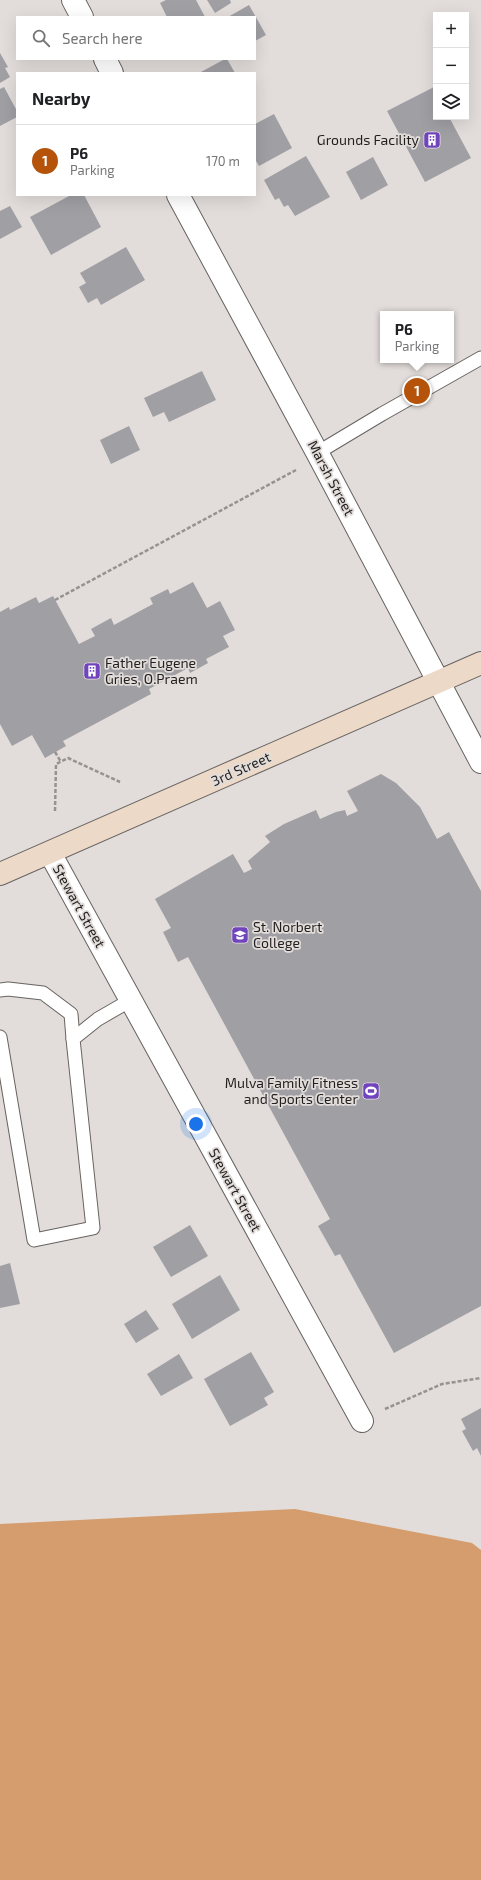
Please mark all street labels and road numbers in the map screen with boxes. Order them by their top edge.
street label: Marsh Street [304,437,358,518]
street label: 3rd Street [208,748,273,789]
street label: Stewart Street [50,861,109,950]
street label: Stewart Street [206,1145,265,1234]

